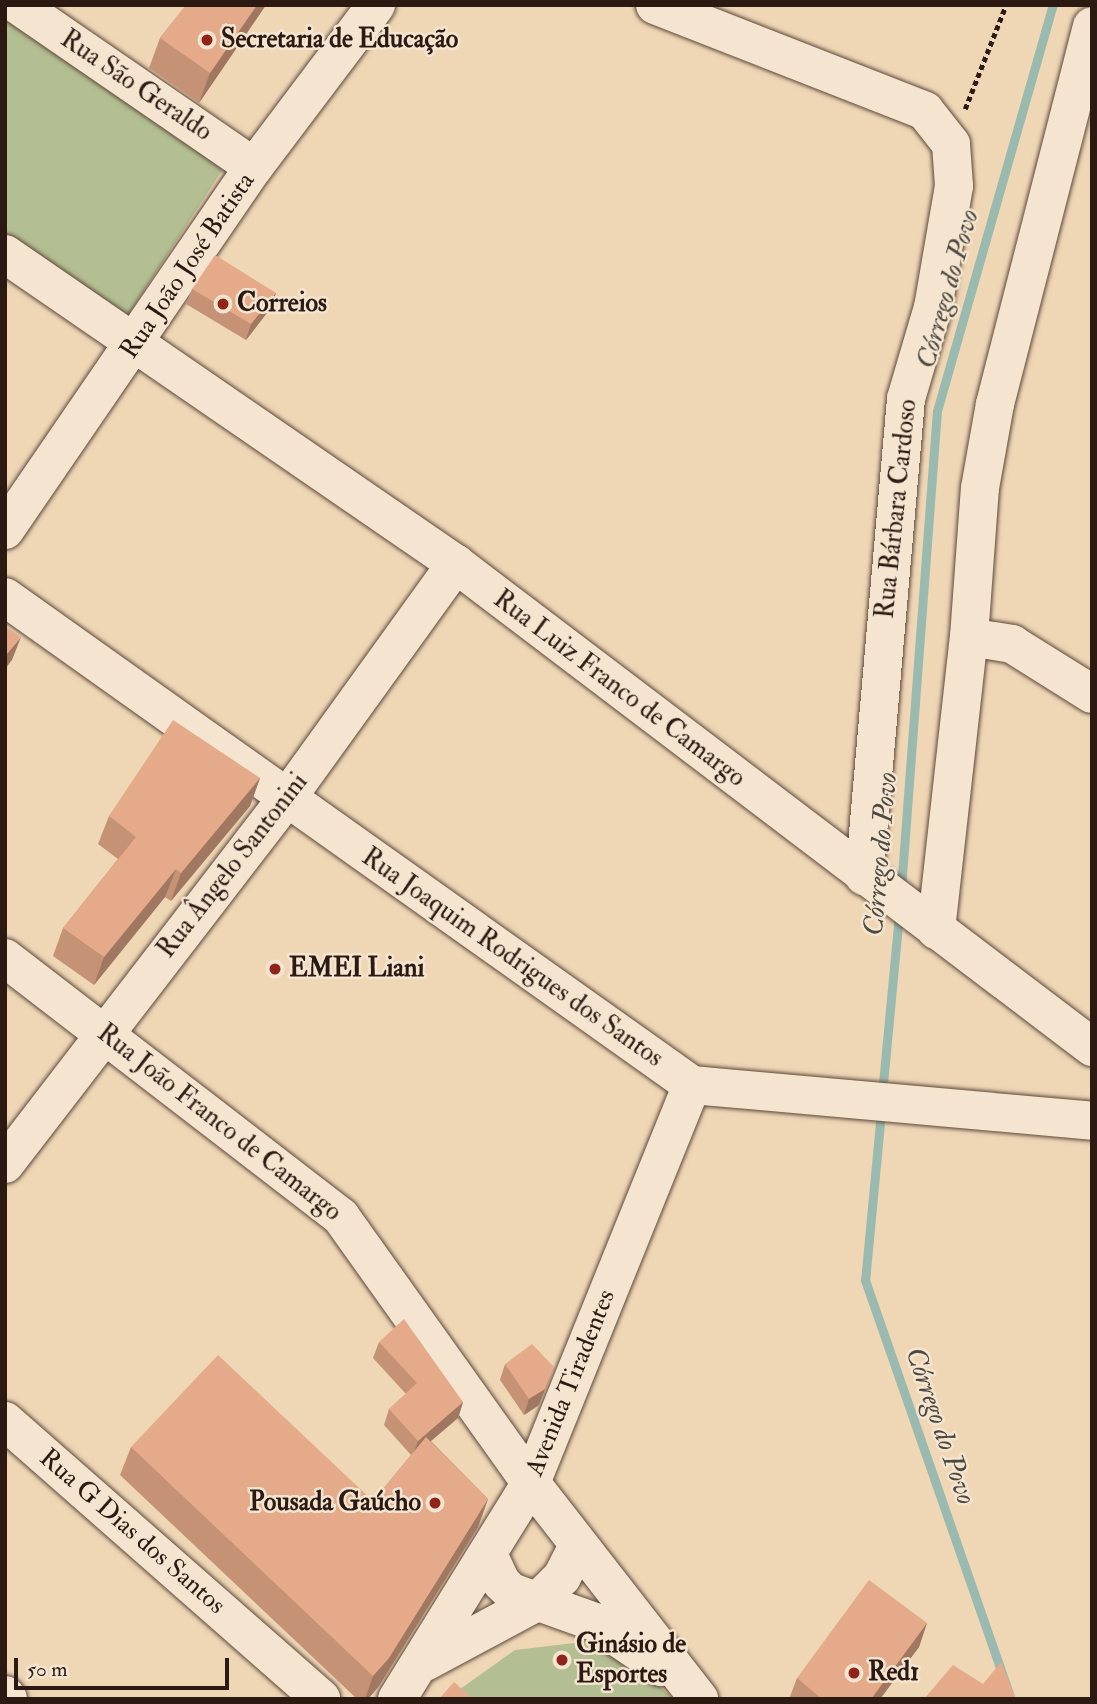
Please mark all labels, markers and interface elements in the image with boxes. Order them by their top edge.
street label: Rua São Geraldo [54,24,218,148]
place label: Secretaria de Educação [221,24,458,56]
marker: Secretaria de Educação [199,32,215,48]
street label: Rua João José Batista [114,167,262,365]
water label: Córrego do Povo [909,205,987,373]
place label: Correios [237,288,327,320]
marker: Correios [215,296,231,312]
street label: Rua Bárbara Cardoso [870,398,924,620]
street label: Rua Luiz Franco de Camargo [487,584,751,794]
street label: Rua Ângelo Santonini [151,767,315,965]
water label: Córrego do Povo [857,771,905,937]
street label: Rua Joaquim Rodrigues dos Santos [355,842,669,1074]
place label: EMEI Liani [289,953,424,985]
marker: EMEI Liani [267,961,283,977]
street label: Rua João Franco de Camargo [91,1018,347,1228]
street label: Avenida Tiradentes [519,1285,623,1481]
water label: Córrego do Povo [897,1343,983,1509]
street label: Rua G Dias dos Santos [33,1443,231,1621]
place label: Pousada Gaúcho [249,1487,421,1519]
marker: Pousada Gaúcho [427,1495,443,1511]
place label: Ginásio de Esportes [576,1629,686,1690]
scale bar [18,1644,233,1688]
marker: Ginásio de Esportes [554,1652,570,1668]
text: 50 m [27,1656,68,1683]
place label: Red1 [868,1657,919,1689]
marker: Red1 [846,1665,862,1681]

